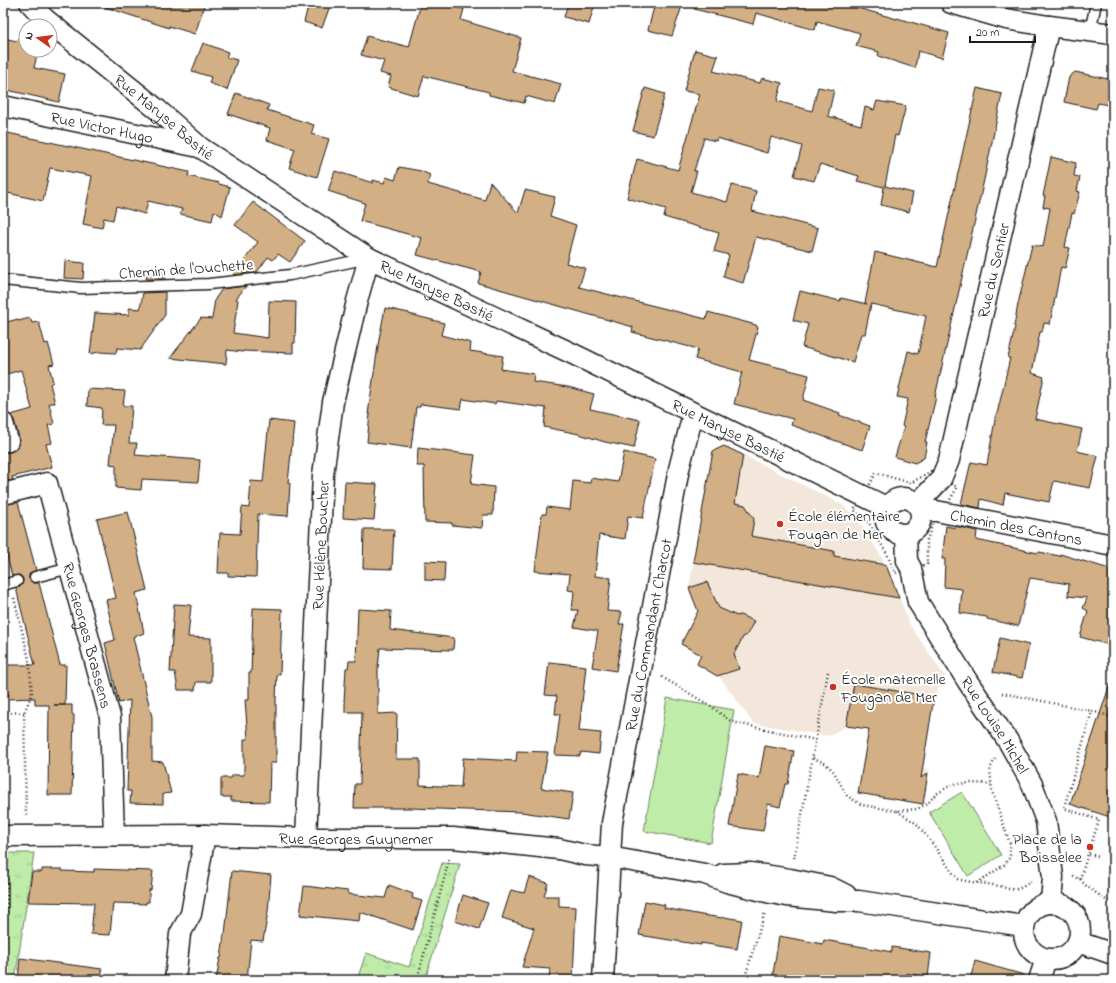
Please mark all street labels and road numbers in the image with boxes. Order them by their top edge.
street label: Rue Maryse Bastié [108,69,218,168]
street label: Rue Victor Hugo [48,106,155,151]
street label: Rue du Sentier [972,221,1017,321]
street label: Chemin de l'Ouchette [118,253,255,287]
street label: Rue Maryse Bastié [375,254,498,329]
street label: Rue Maryse Bastié [667,394,789,470]
street label: Rue Hélène Boucher [307,480,337,611]
street label: Chemin des Cantons [948,504,1084,553]
street label: Rue du Commandant Charcot [620,536,680,733]
street label: Rue Georges Brassens [55,560,117,711]
street label: Rue Louise Michel [953,672,1034,779]
street label: Rue Georges Guynemer [279,827,433,852]

